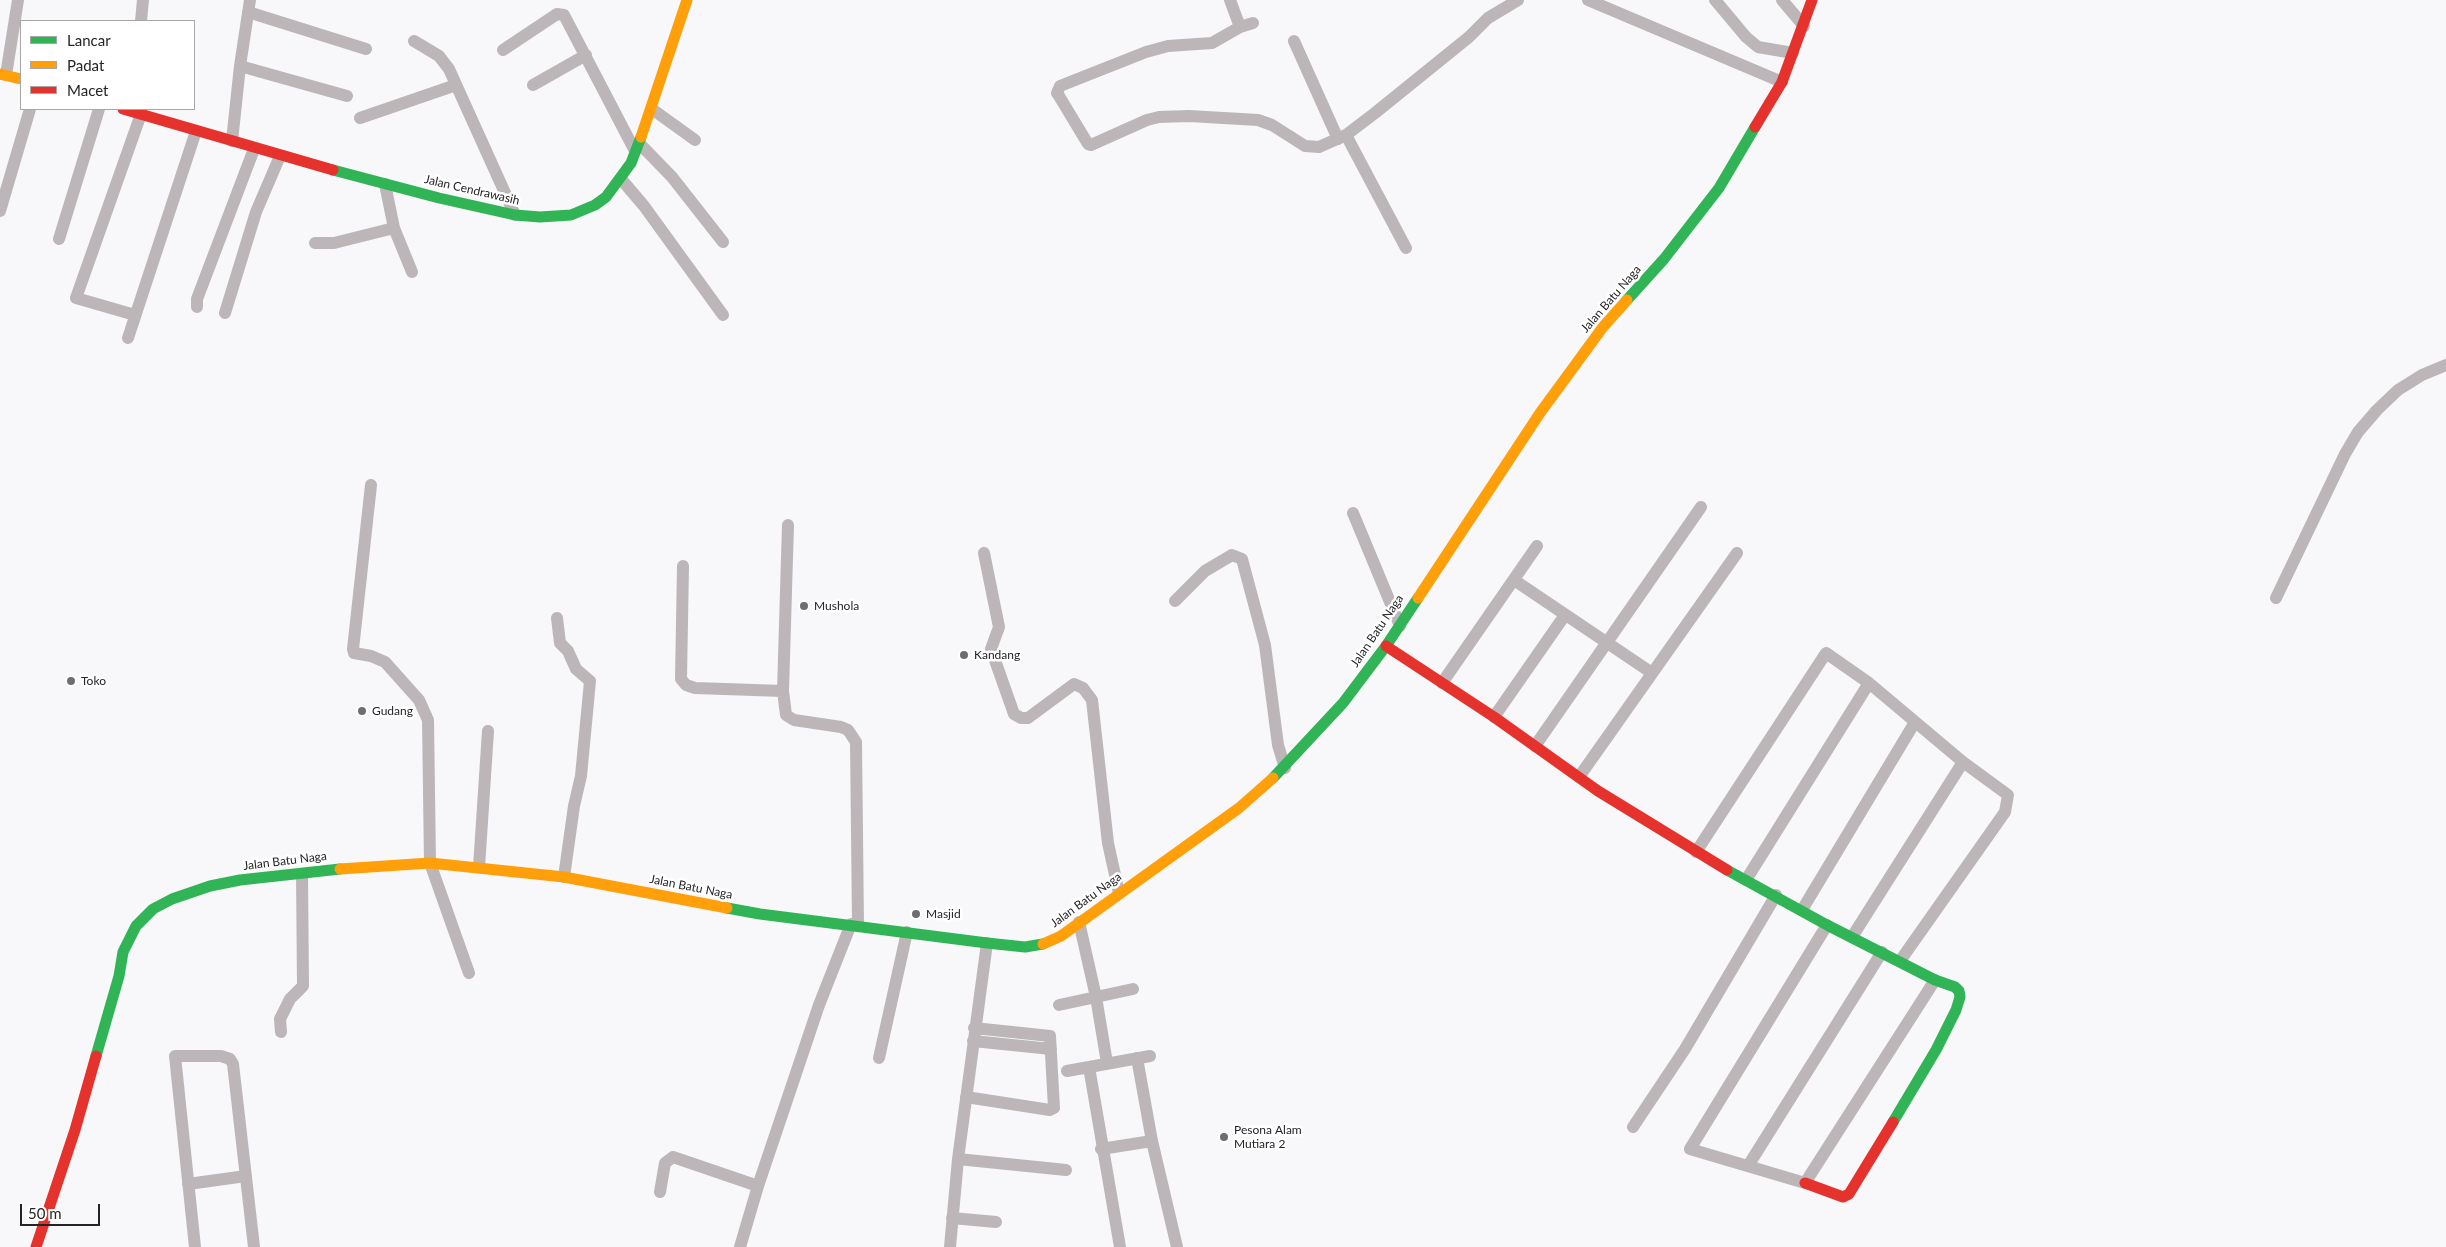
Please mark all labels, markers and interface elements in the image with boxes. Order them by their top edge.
legend [20,20,195,110]
text: Lancar [67,31,111,49]
text: Padat [67,56,104,74]
text: Macet [67,81,108,99]
street label: Jalan Cendrawasih [423,172,521,208]
street label: Jalan Batu Naga [1578,263,1644,335]
street label: Jalan Batu Naga [1348,592,1406,670]
place label: Mushola [814,599,859,613]
marker: Mushola [798,600,810,612]
place label: Kandang [974,648,1020,662]
marker: Kandang [958,649,970,661]
place label: Toko [81,674,106,688]
marker: Toko [65,675,77,687]
place label: Gudang [372,704,413,718]
marker: Gudang [356,705,368,717]
street label: Jalan Batu Naga [242,849,328,873]
street label: Jalan Batu Naga [1048,869,1124,931]
street label: Jalan Batu Naga [648,872,734,902]
place label: Masjid [926,907,961,921]
marker: Masjid [910,908,922,920]
place label: Pesona Alam Mutiara 2 [1234,1123,1302,1151]
marker: Pesona Alam Mutiara 2 [1218,1131,1230,1143]
scale bar [22,1194,102,1226]
text: 50 m [28,1204,62,1222]

